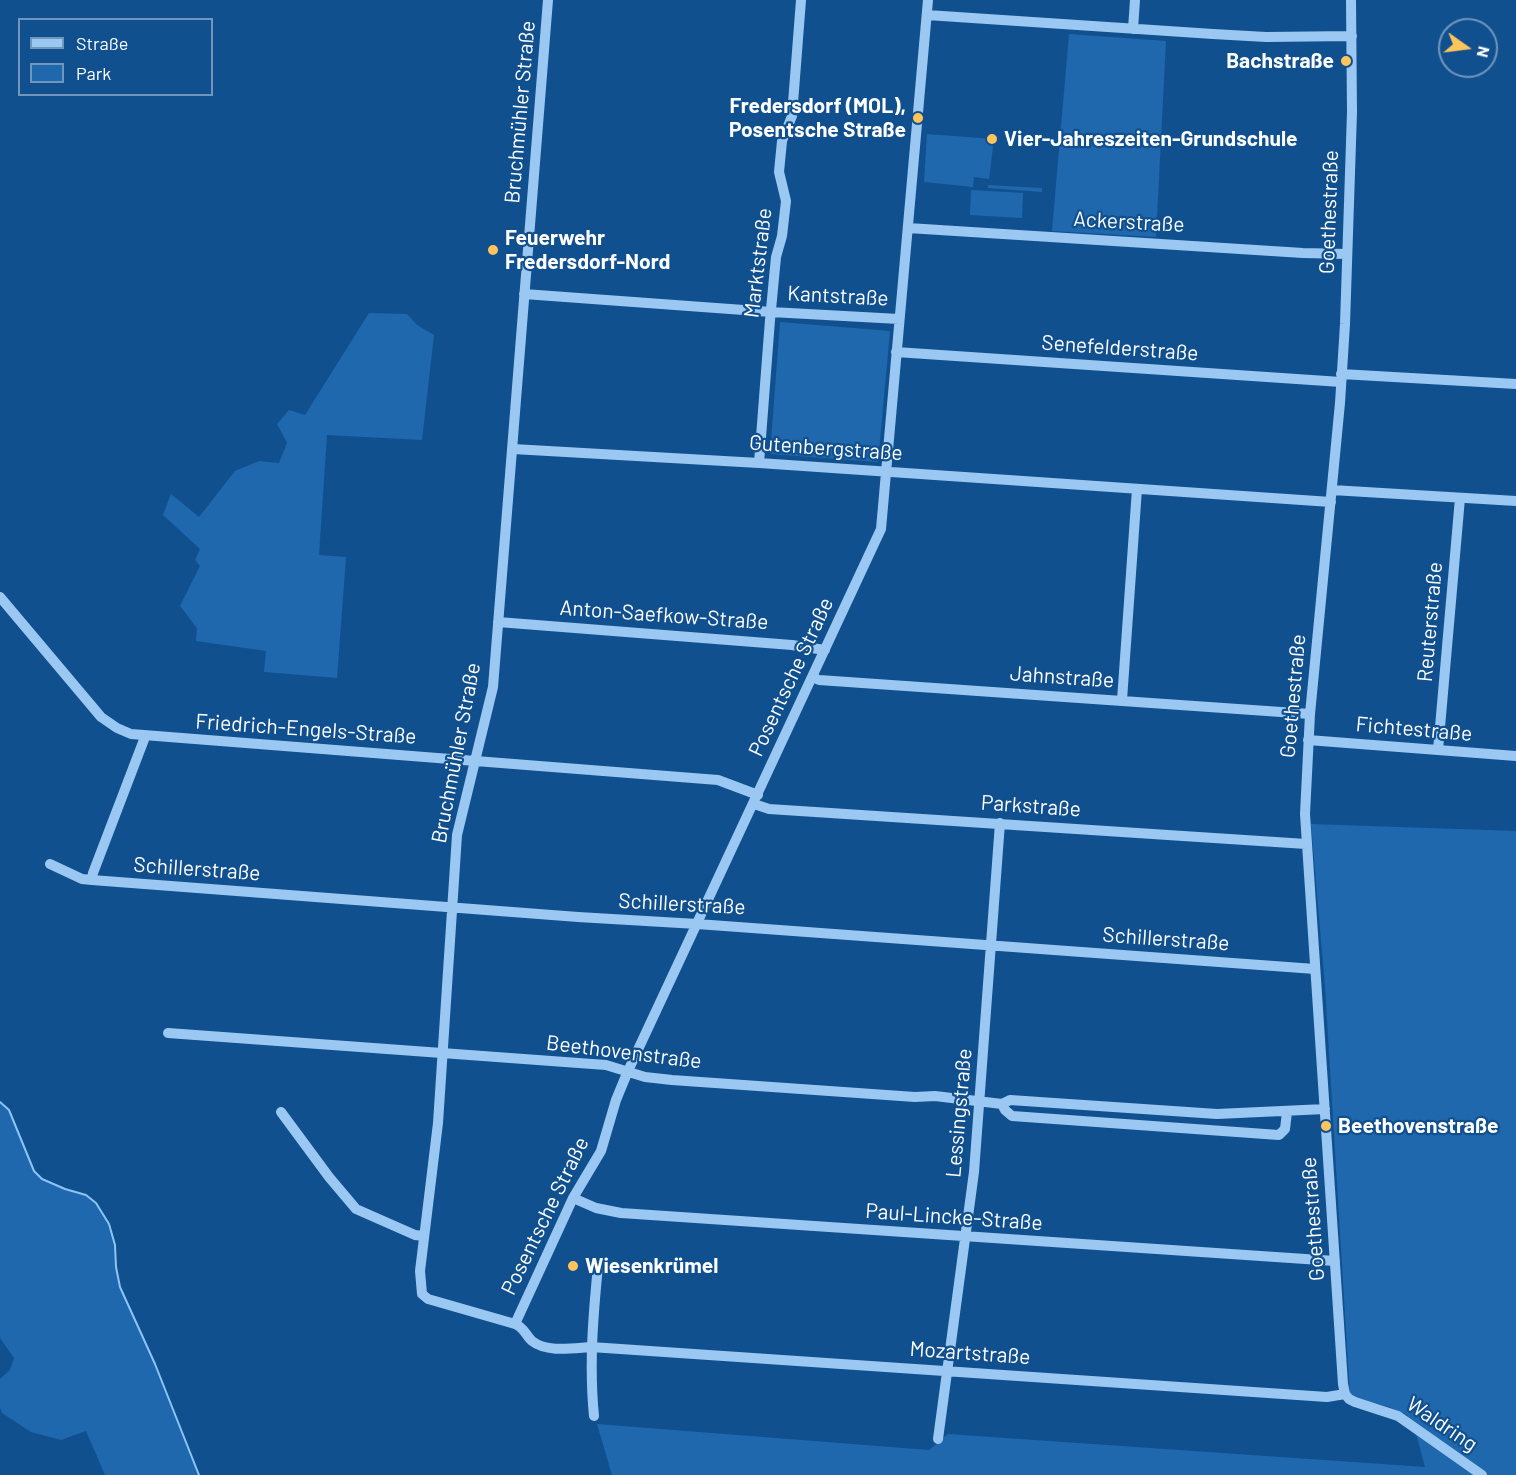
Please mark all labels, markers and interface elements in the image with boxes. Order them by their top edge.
legend [18,18,213,96]
north arrow [1438,18,1498,78]
street label: Bruchmühler Straße [499,20,541,204]
text: Straße [76,32,128,54]
text: N [1474,45,1495,59]
place label: Bachstraße [1226,48,1334,74]
marker: Bachstraße [1339,54,1353,68]
text: Park [76,62,111,84]
place label: Fredersdorf (MOL), Posentsche Straße [729,93,906,143]
marker: Fredersdorf (MOL), Posentsche Straße [911,111,925,125]
place label: Vier-Jahreszeiten-Grundschule [1004,126,1297,152]
marker: Vier-Jahreszeiten-Grundschule [985,132,999,146]
street label: Goethestraße [1314,150,1344,274]
street label: Marktstraße [739,207,777,319]
street label: Ackerstraße [1073,207,1185,237]
place label: Feuerwehr Fredersdorf-Nord [505,225,670,275]
marker: Feuerwehr Fredersdorf-Nord [486,243,500,257]
street label: Kantstraße [787,281,889,311]
street label: Senefelderstraße [1041,330,1199,366]
street label: Gutenbergstraße [748,430,904,466]
street label: Reuterstraße [1412,561,1448,683]
street label: Posentsche Straße [743,594,839,760]
street label: Anton-Saefkow-Straße [559,595,769,635]
street label: Goethestraße [1275,633,1311,759]
street label: Bruchmühler Straße [426,661,486,845]
street label: Jahnstraße [1009,661,1115,693]
street label: Friedrich-Engels-Straße [195,709,417,749]
street label: Fichtestraße [1355,711,1473,747]
street label: Parkstraße [980,790,1082,822]
street label: Schillerstraße [133,852,261,886]
street label: Schillerstraße [618,888,746,920]
street label: Schillerstraße [1102,922,1230,956]
street label: Beethovenstraße [545,1030,703,1074]
street label: Lessingstraße [941,1047,977,1179]
place label: Beethovenstraße [1338,1113,1498,1139]
marker: Beethovenstraße [1319,1119,1333,1133]
street label: Posentsche Straße [496,1133,594,1299]
street label: Goethestraße [1296,1156,1330,1282]
street label: Paul-Lincke-Straße [865,1198,1043,1236]
place label: Wiesenkrümel [585,1253,718,1279]
marker: Wiesenkrümel [566,1259,580,1273]
street label: Mozartstraße [909,1336,1031,1370]
street label: Waldring [1402,1391,1482,1457]

